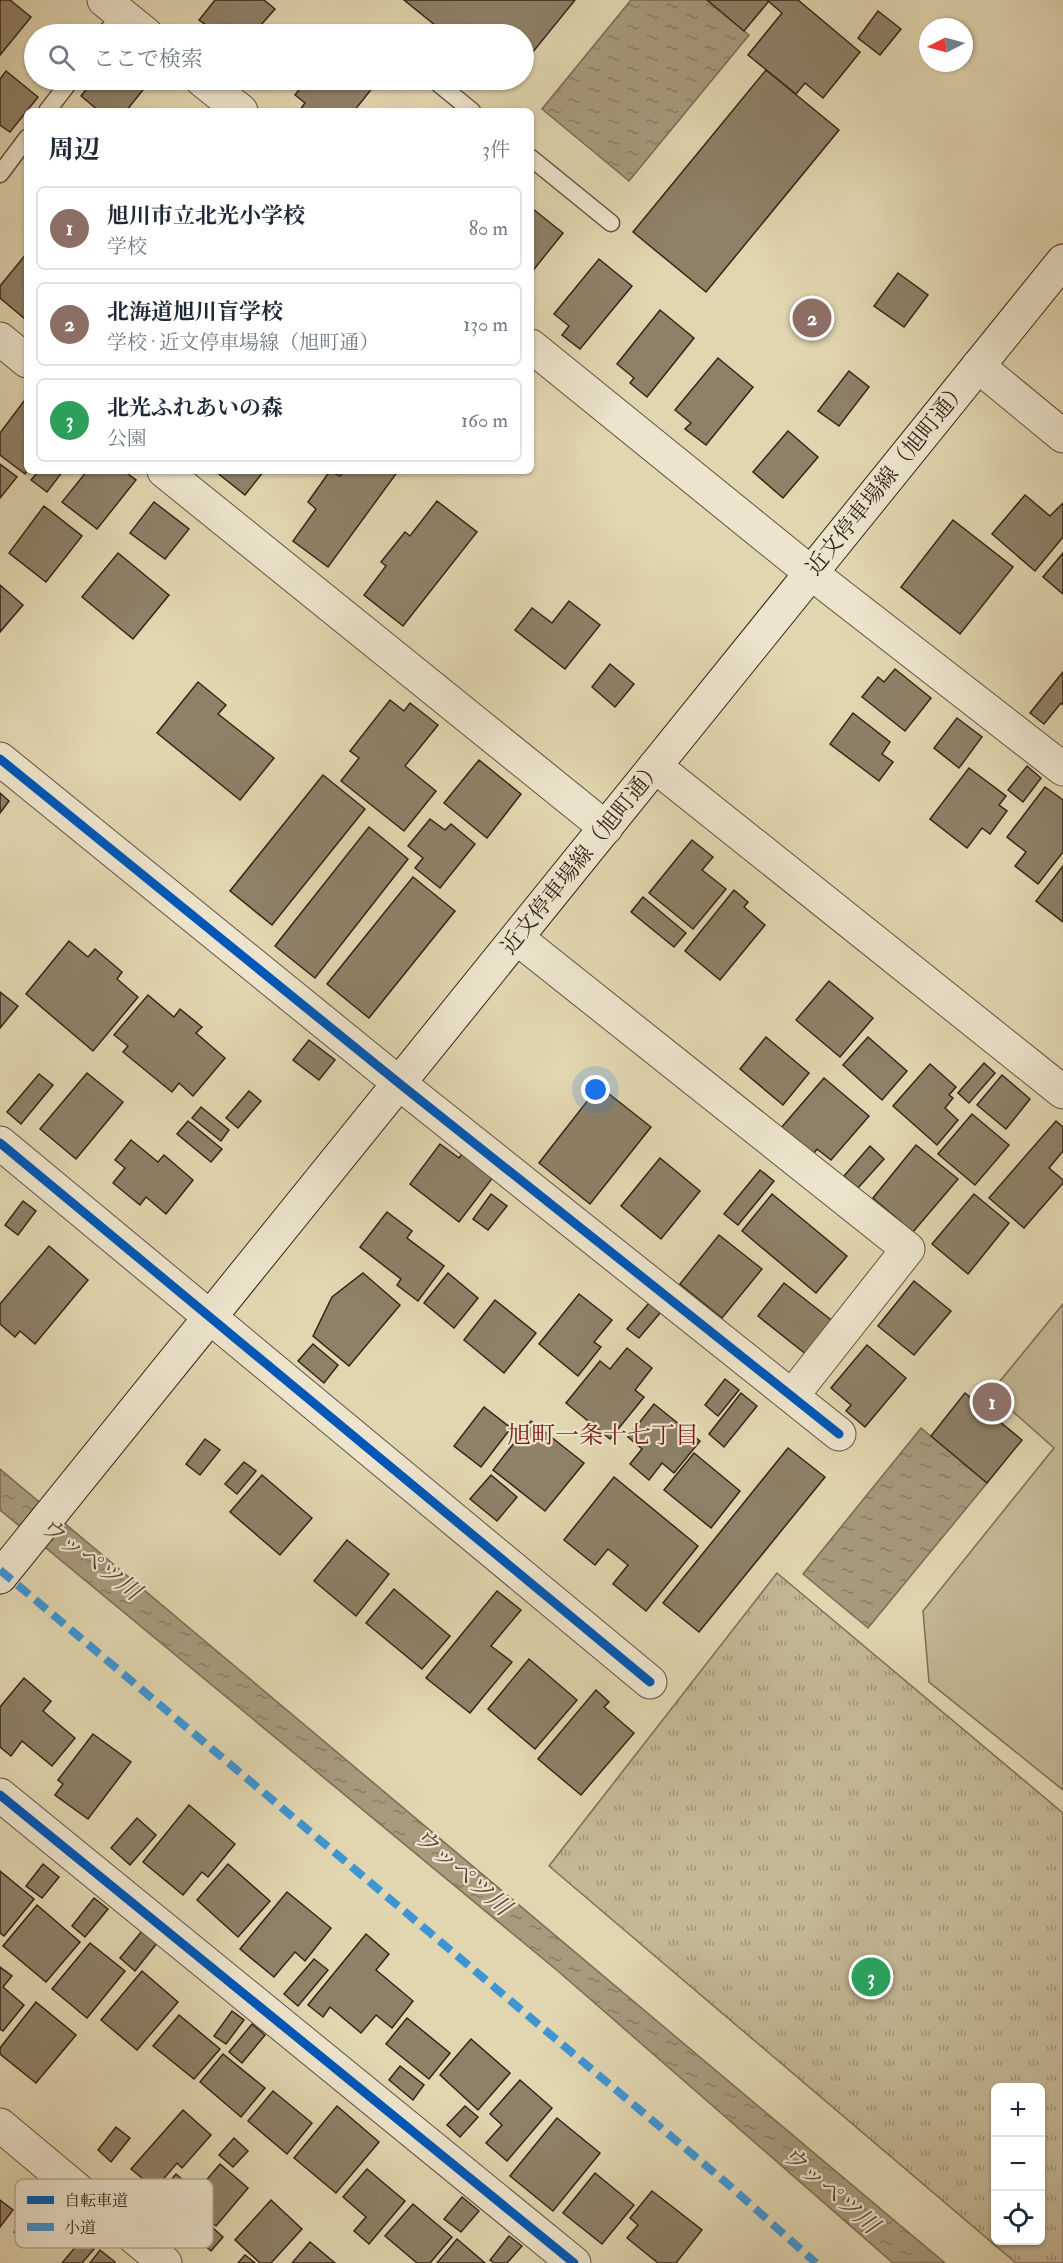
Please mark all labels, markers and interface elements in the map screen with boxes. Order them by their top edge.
north arrow [919,18,973,72]
search box [24,24,534,90]
icon: search [45,41,78,74]
text: ここで検索 [93,45,203,73]
text: 周辺 [48,134,100,166]
text: 3件 [482,137,510,162]
text: 旭川市立北光小学校 [107,202,305,230]
text: 1 [66,216,73,241]
text: 80 m [469,216,508,241]
text: 学校 [107,234,147,259]
pin: 2 [792,296,832,340]
text: 北海道旭川盲学校 [107,298,283,326]
text: 2 [64,312,75,337]
text: 130 m [463,312,508,337]
text: 学校 · 近文停車場線（旭町通） [107,330,379,355]
street label: 近文停車場線（旭町通） [800,375,974,581]
text: 北光ふれあいの森 [107,394,283,422]
text: 3 [66,408,73,433]
text: 160 m [461,408,508,433]
text: 公園 [107,426,147,451]
street label: 近文停車場線（旭町通） [495,754,669,960]
your location [581,1075,610,1104]
pin: 1 [972,1380,1012,1424]
district label: 旭町一条十七丁目 [507,1420,699,1451]
water label: ウッペツ川 [33,1511,149,1609]
water label: ウッペツ川 [407,1821,520,1925]
pin: 3 [852,1954,890,2000]
map controls [991,2083,1045,2245]
button: + [991,2083,1045,2137]
button: − [991,2137,1045,2191]
water label: ウッペツ川 [775,2139,888,2243]
legend [15,2179,213,2248]
text: 自転車道 [64,2191,128,2211]
button: locate [991,2191,1045,2245]
text: 小道 [64,2218,96,2238]

